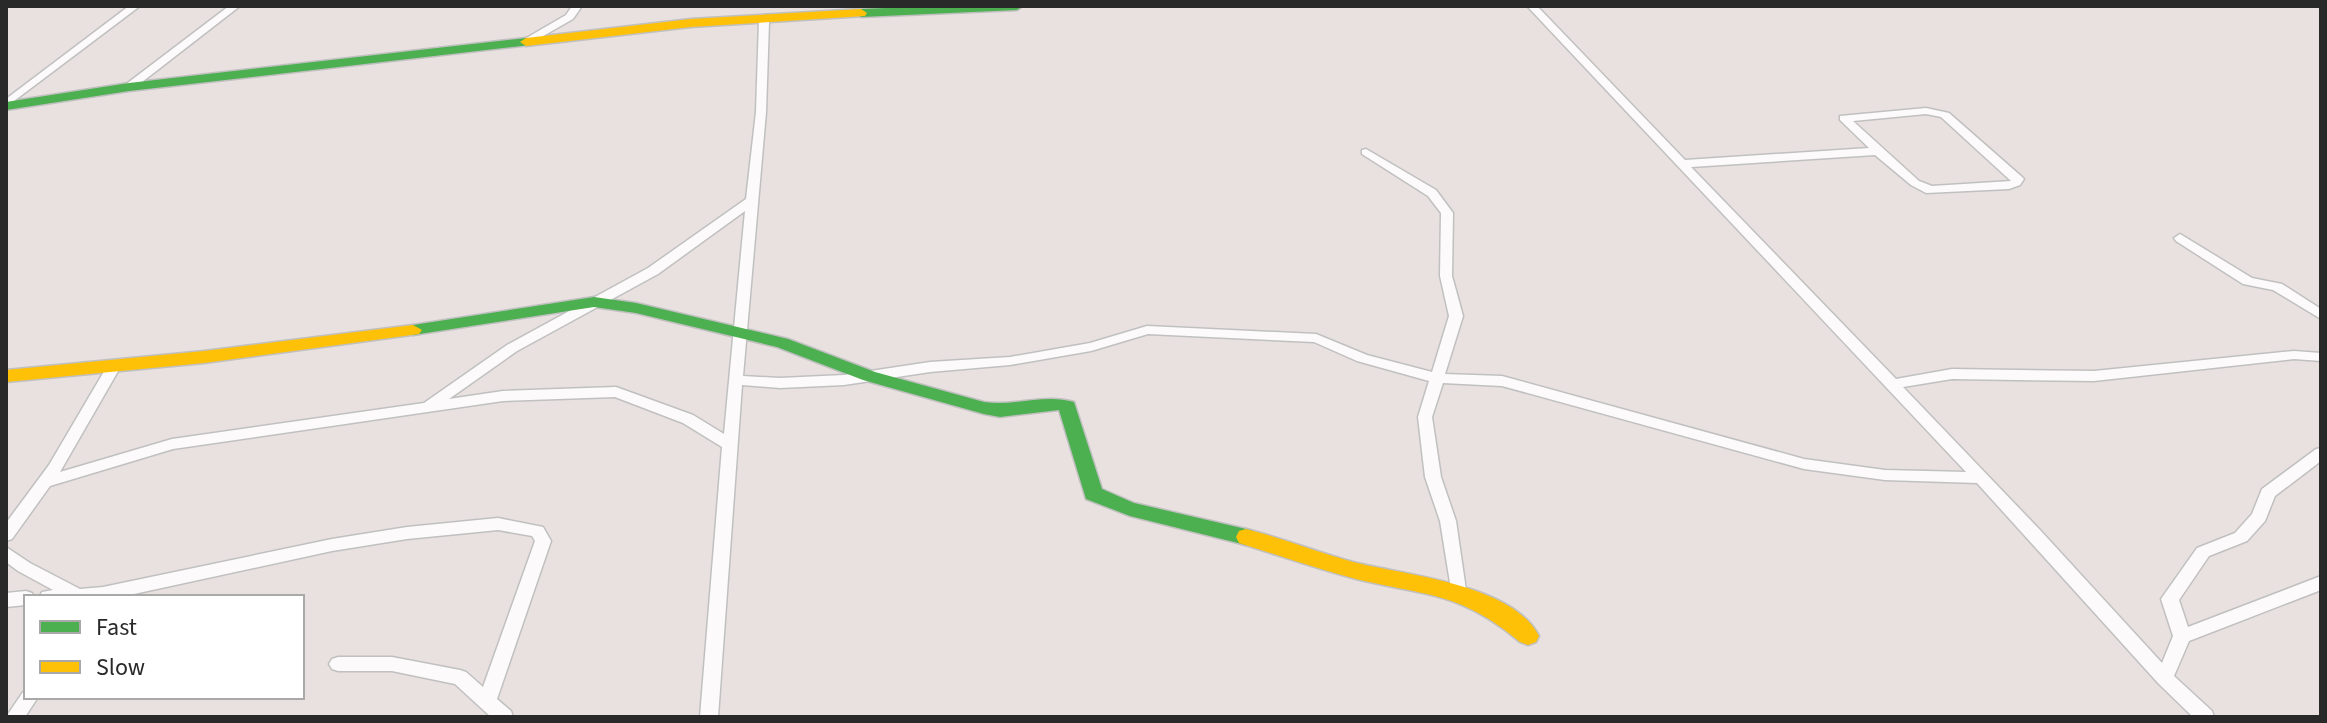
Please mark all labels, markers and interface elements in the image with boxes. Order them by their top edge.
legend [24,595,304,699]
text: Fast [96,610,137,645]
text: Slow [96,650,145,685]

